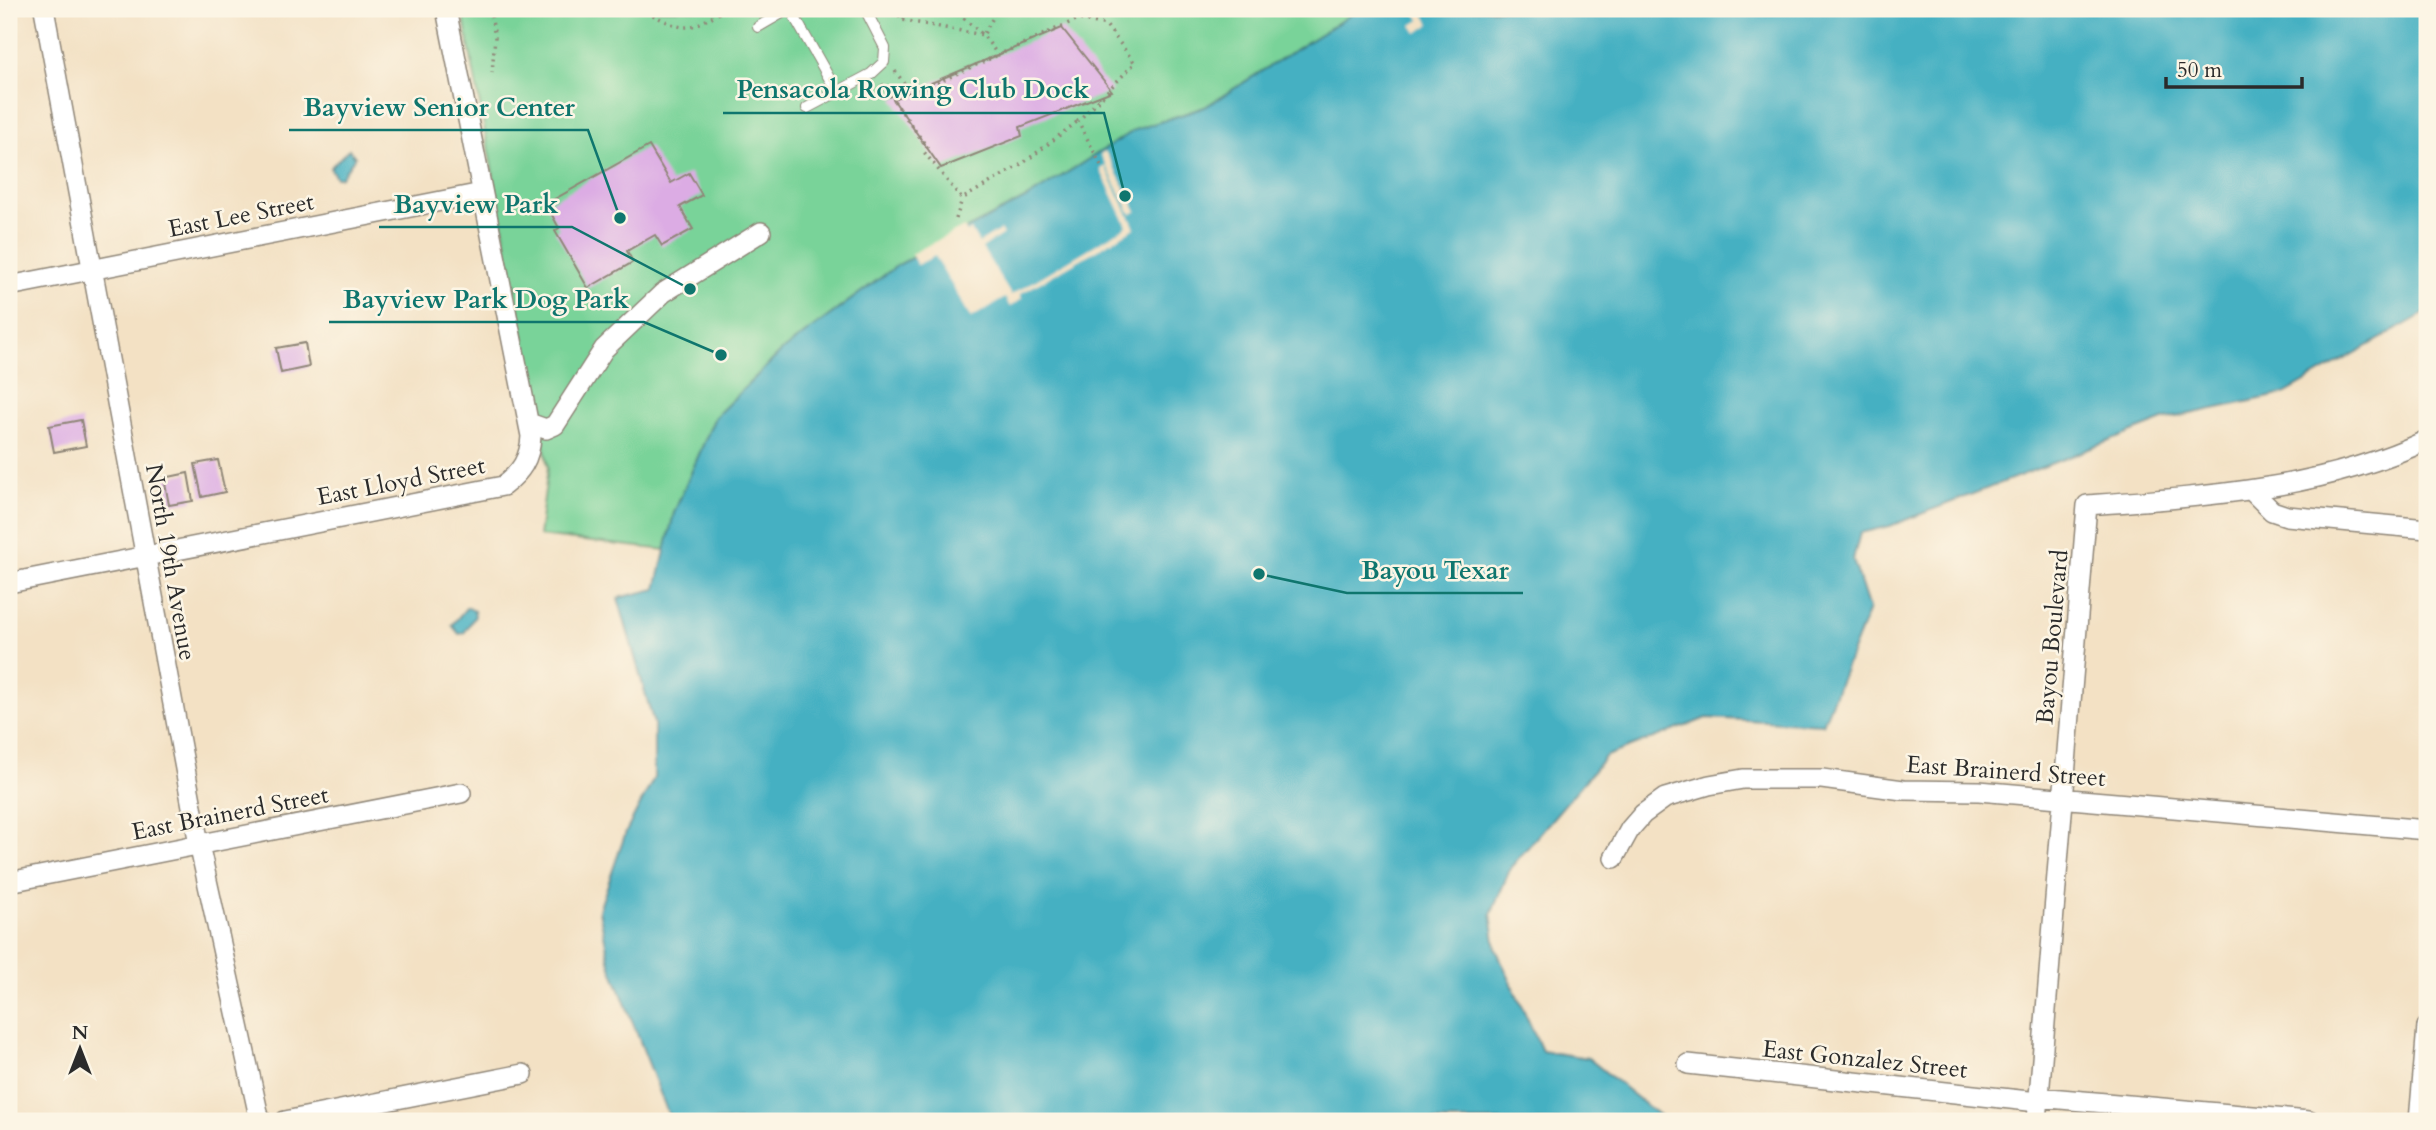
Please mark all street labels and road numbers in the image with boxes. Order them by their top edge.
street label: East Lee Street [165,185,317,246]
street label: East Lloyd Street [314,449,488,514]
street label: North 19th Avenue [137,461,204,663]
street label: Bayou Boulevard [2028,548,2077,726]
street label: East Brainerd Street [1905,748,2107,795]
street label: East Brainerd Street [129,778,332,849]
street label: East Gonzalez Street [1761,1032,1969,1087]

